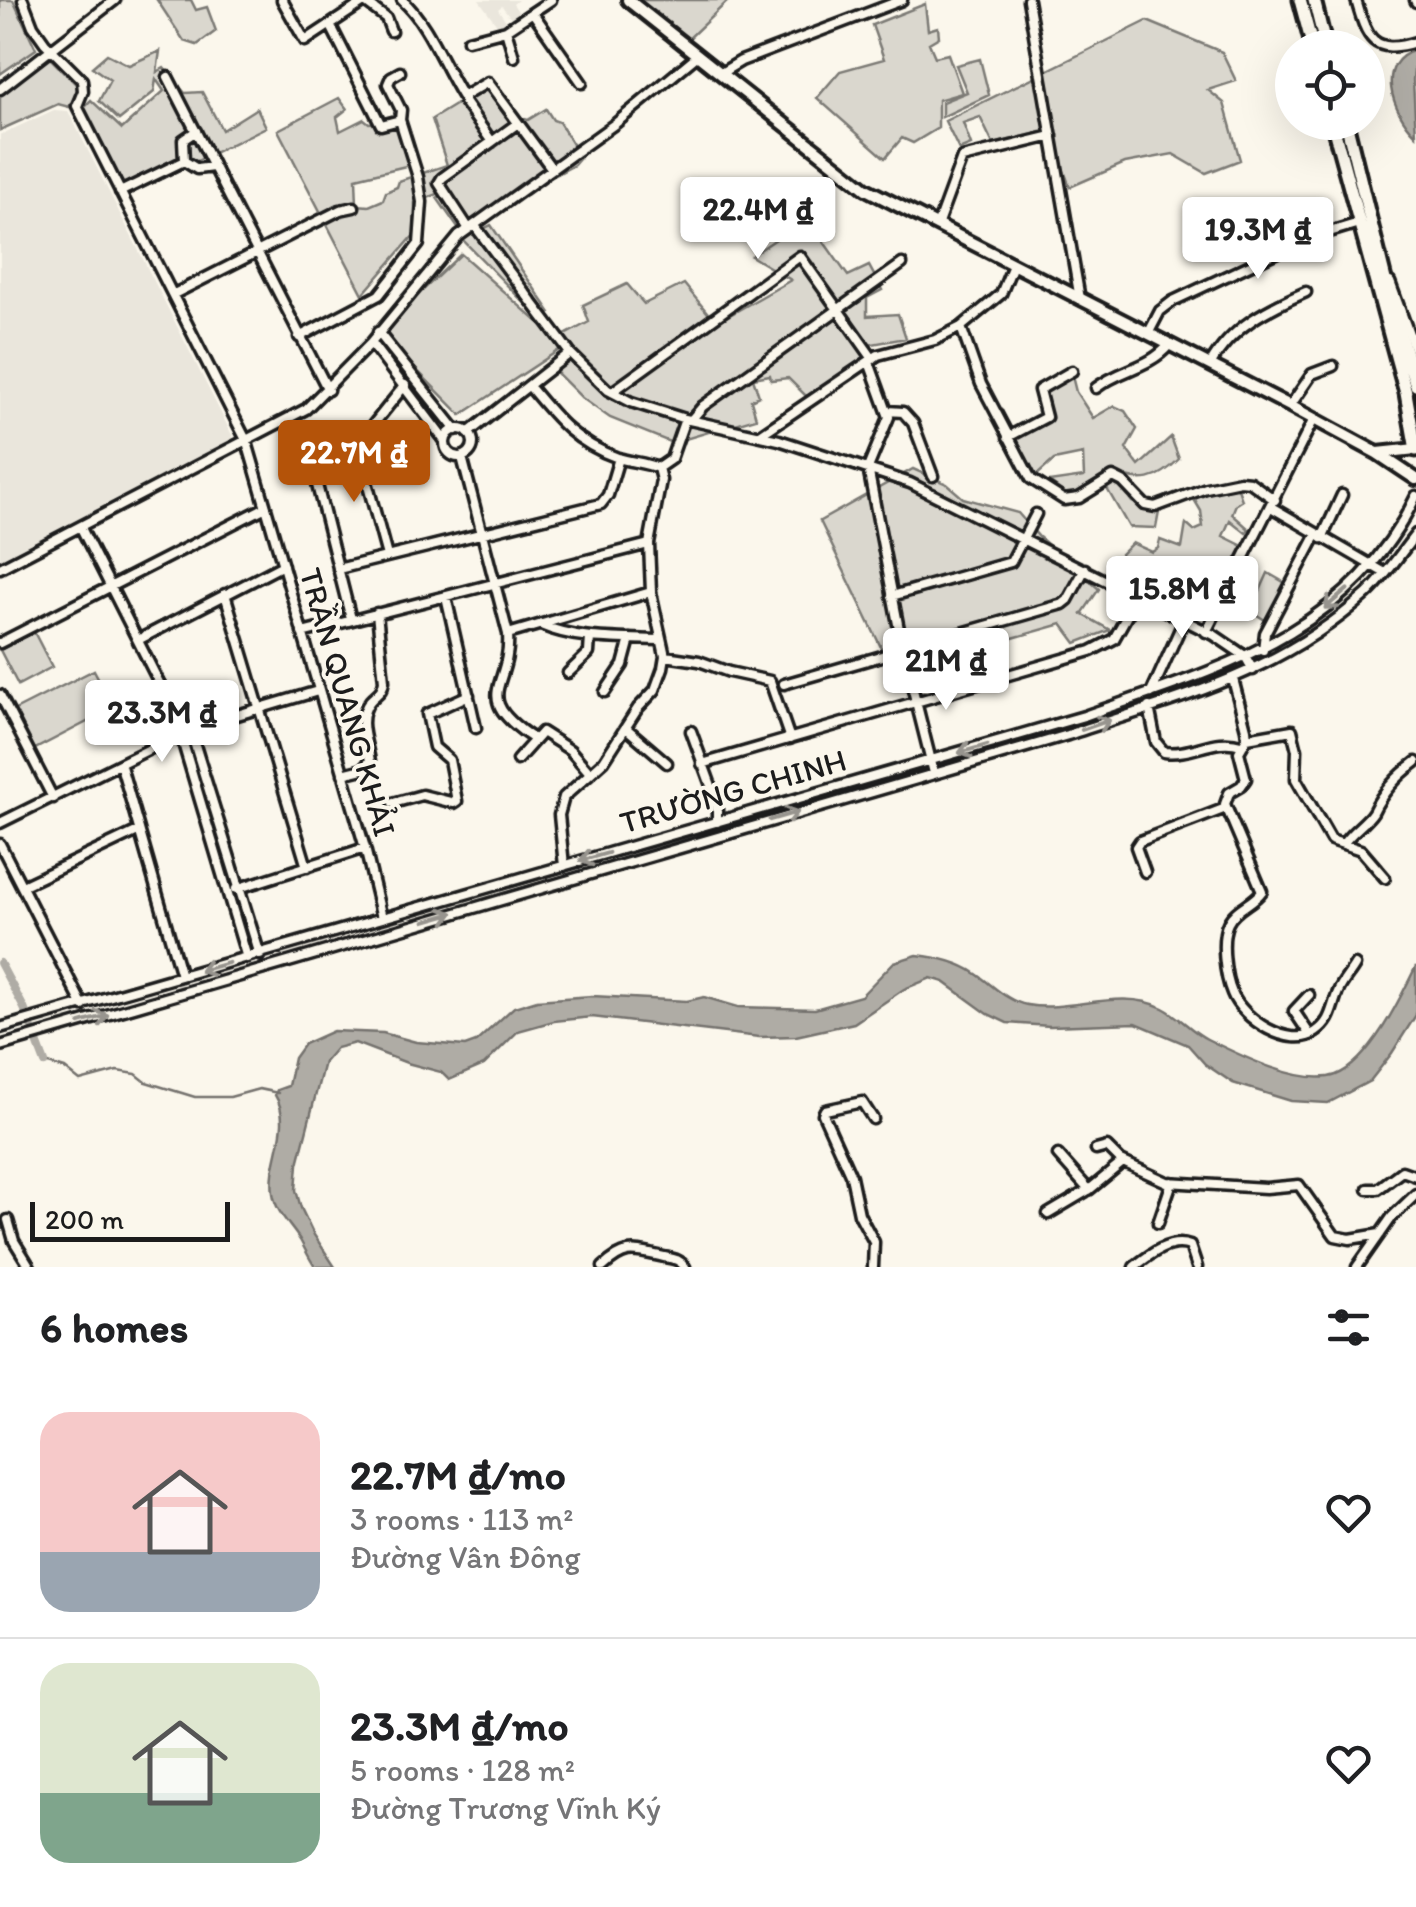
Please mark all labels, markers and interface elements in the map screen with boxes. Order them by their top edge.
map controls [1275,30,1385,140]
button: locate [1275,30,1385,140]
pin: 22.4M ₫ [666,177,850,262]
text: 22.4M ₫ [702,190,814,228]
pin: 19.3M ₫ [1166,197,1350,282]
text: 19.3M ₫ [1204,210,1312,248]
pin: 22.7M ₫ [262,420,446,505]
text: 22.7M ₫ [300,433,408,471]
pin: 15.8M ₫ [1090,556,1274,641]
street label: TRẦN QUANG KHẢI [292,563,404,841]
text: 15.8M ₫ [1128,569,1236,607]
one-way arrow [1323,588,1349,610]
pin: 21M ₫ [876,628,1016,713]
text: 21M ₫ [905,641,987,679]
pin: 23.3M ₫ [70,680,254,765]
text: 23.3M ₫ [107,693,217,731]
one-way arrow [1080,715,1112,733]
one-way arrow [958,740,990,759]
street label: TRƯỜNG CHINH [616,741,850,841]
one-way arrow [768,806,800,824]
one-way arrow [578,849,610,868]
one-way arrow [423,907,454,925]
one-way arrow [199,959,230,978]
one-way arrow [77,1009,109,1027]
scale bar [30,1197,230,1242]
text: 200 m [45,1202,124,1236]
icon: filters [1321,1300,1376,1355]
text: 6 homes [40,1302,188,1353]
text: 22.7M ₫/mo [350,1449,566,1500]
icon: home [120,1452,240,1572]
icon: heart [1321,1485,1376,1540]
text: 3 rooms · 113 m² [350,1500,573,1538]
text: Đường Vân Đông [350,1538,581,1576]
text: 23.3M ₫/mo [350,1700,569,1751]
icon: home [120,1703,240,1823]
icon: heart [1321,1736,1376,1791]
text: 5 rooms · 128 m² [350,1751,575,1789]
text: Đường Trương Vĩnh Ký [350,1789,661,1827]

